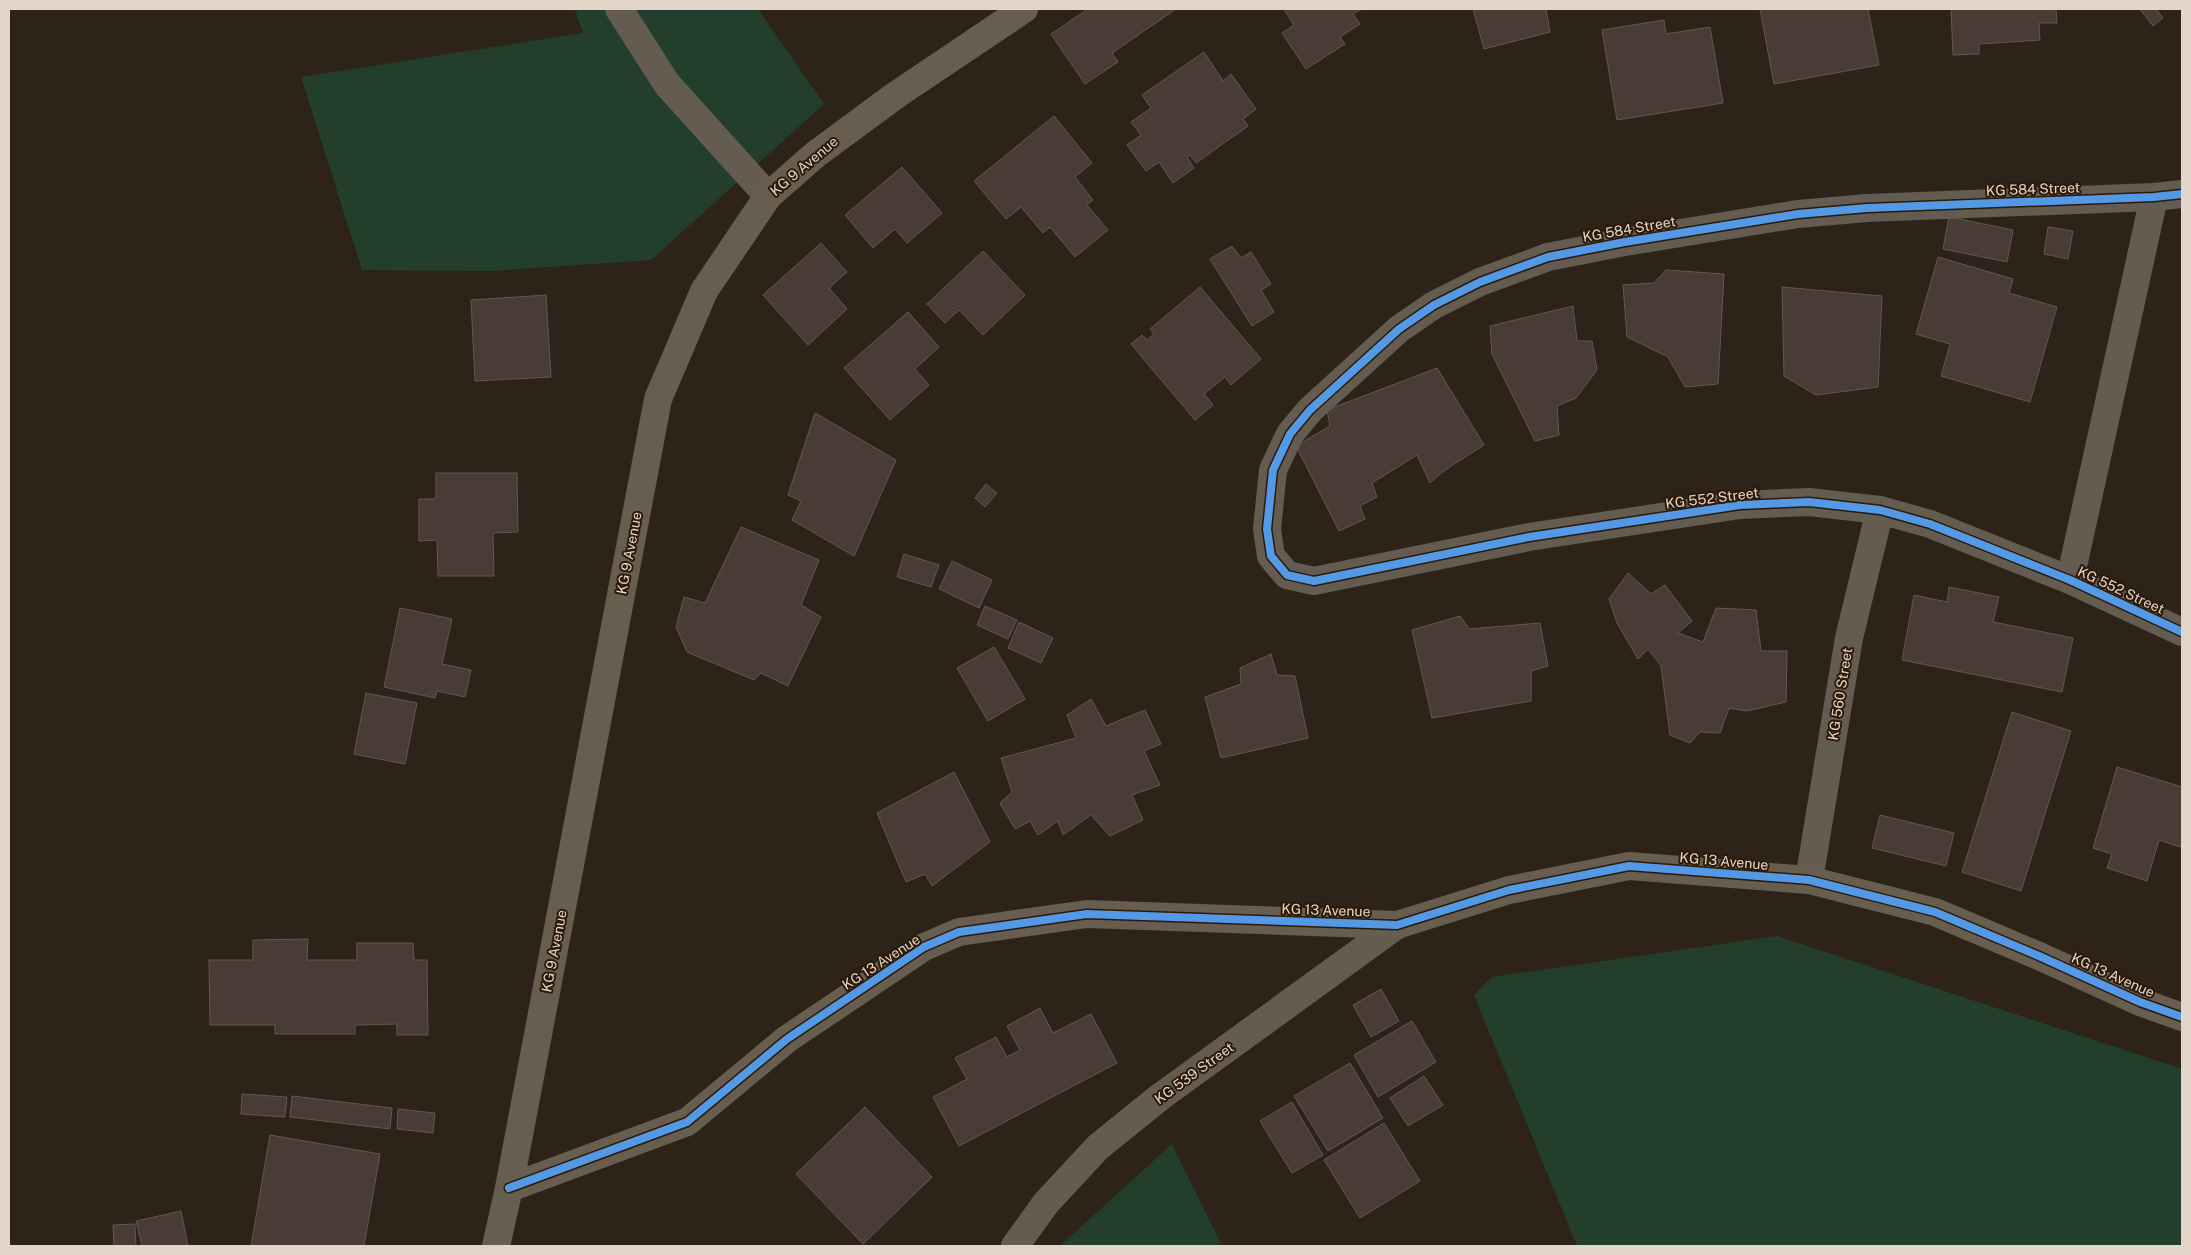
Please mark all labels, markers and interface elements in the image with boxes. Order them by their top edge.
street label: KG 9 Avenue [767,133,841,199]
street label: KG 584 Street [1986,179,2080,199]
street label: KG 584 Street [1581,213,1677,245]
street label: KG 552 Street [1664,484,1760,512]
street label: KG 9 Avenue [613,510,645,595]
street label: KG 552 Street [2075,563,2167,617]
street label: KG 560 Street [1825,646,1855,742]
street label: KG 13 Avenue [1679,849,1769,873]
street label: KG 13 Avenue [1281,900,1371,920]
street label: KG 9 Avenue [538,908,570,993]
street label: KG 13 Avenue [839,931,923,993]
street label: KG 13 Avenue [2069,950,2157,1000]
street label: KG 539 Street [1151,1039,1237,1107]

